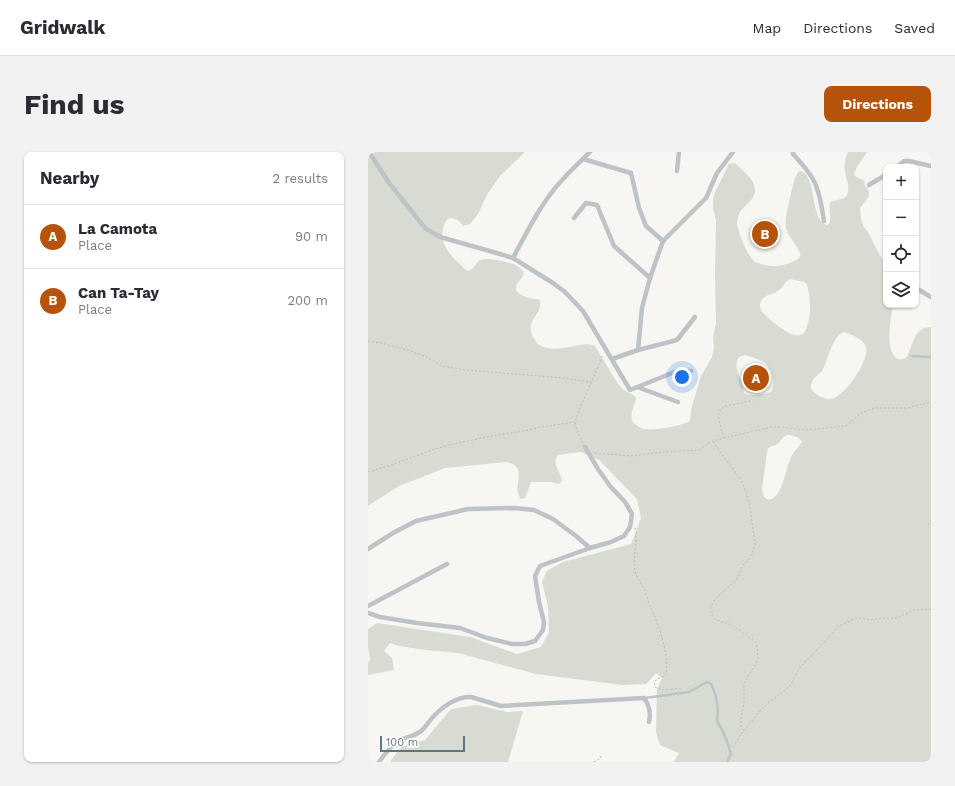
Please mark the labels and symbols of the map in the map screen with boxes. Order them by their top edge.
pin: B [752,219,778,249]
pin: A [743,363,769,393]
your location [672,367,692,387]
scale bar [380,734,465,753]

